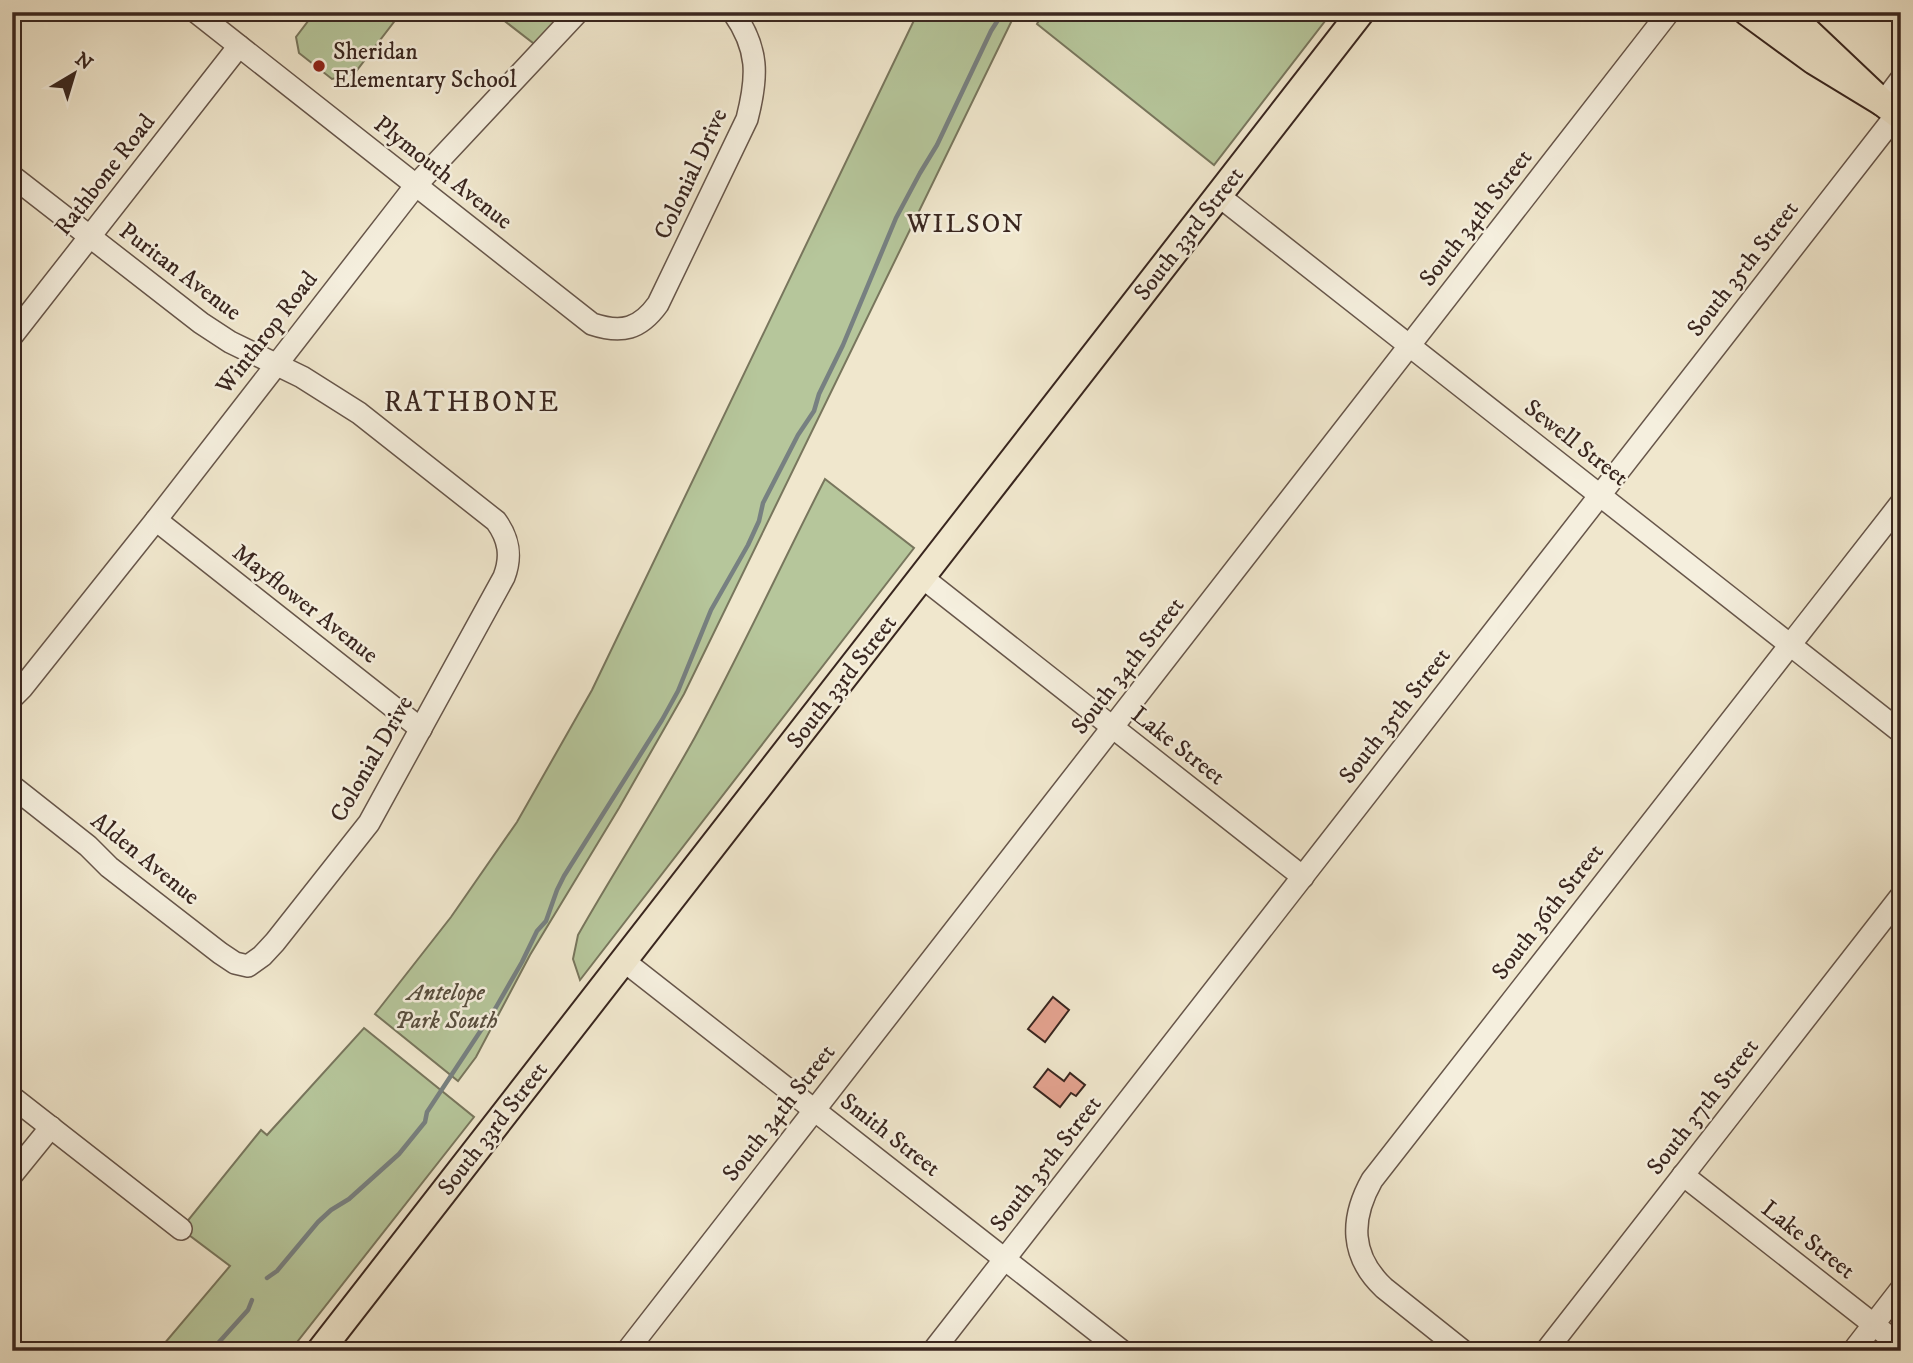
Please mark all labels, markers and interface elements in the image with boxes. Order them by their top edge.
place label: Sheridan Elementary School [333,37,517,95]
north arrow [38,38,108,108]
text: N [70,48,97,76]
marker: Sheridan Elementary School [311,58,327,74]
street label: Colonial Drive [648,104,734,244]
street label: Rathbone Road [48,108,162,242]
street label: Plymouth Avenue [368,109,518,237]
street label: South 34th Street [1413,143,1539,293]
street label: South 33rd Street [1127,161,1251,307]
street label: South 35th Street [1681,195,1806,343]
district label: WILSON [906,208,1025,241]
street label: Puritan Avenue [113,216,247,328]
street label: Winthrop Road [209,265,324,401]
district label: RATHBONE [384,385,560,420]
street label: Sewell Street [1518,393,1634,493]
street label: Mayflower Avenue [226,538,384,670]
street label: South 34th Street [1065,591,1191,741]
street label: South 33rd Street [780,609,904,755]
street label: South 35th Street [1333,642,1458,790]
street label: Colonial Drive [324,690,420,828]
street label: Lake Street [1125,700,1231,792]
street label: Alden Avenue [85,806,205,912]
street label: South 36th Street [1485,838,1611,986]
park label: Antelope Park South [394,978,498,1036]
street label: South 37th Street [1640,1032,1766,1181]
street label: South 34th Street [716,1038,842,1188]
street label: South 33rd Street [431,1056,555,1202]
street label: Smith Street [834,1087,946,1184]
street label: South 35th Street [984,1090,1109,1238]
street label: Lake Street [1755,1194,1861,1286]

